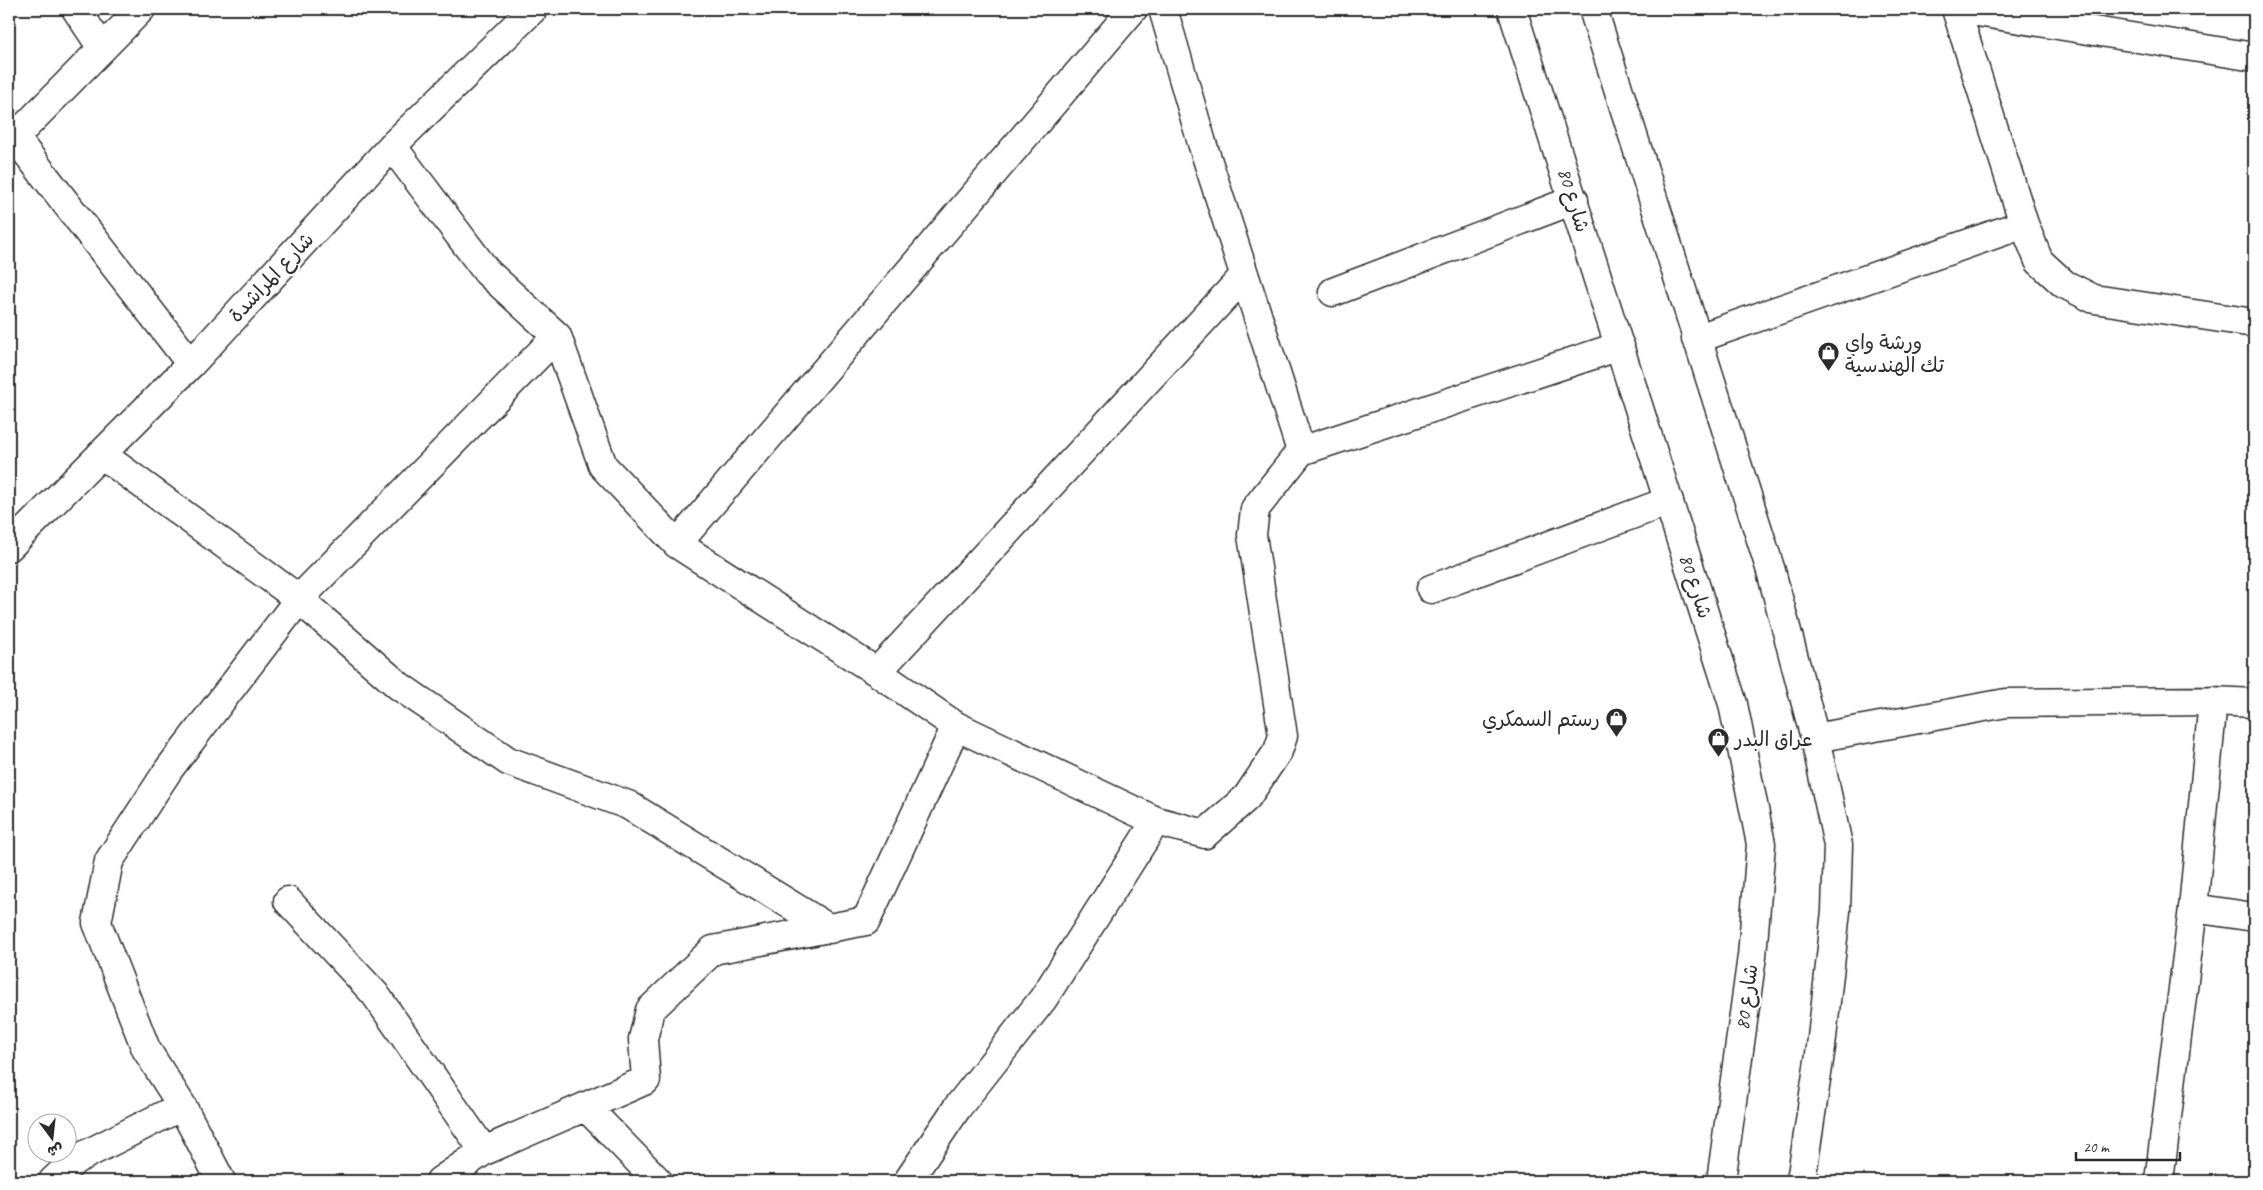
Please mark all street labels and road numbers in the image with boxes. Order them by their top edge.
street label: شارع 80 [1551,165,1595,236]
street label: شارع المراشدة [223,227,320,328]
street label: شارع 80 [1672,551,1718,622]
street label: شارع 80 [1730,963,1764,1032]

